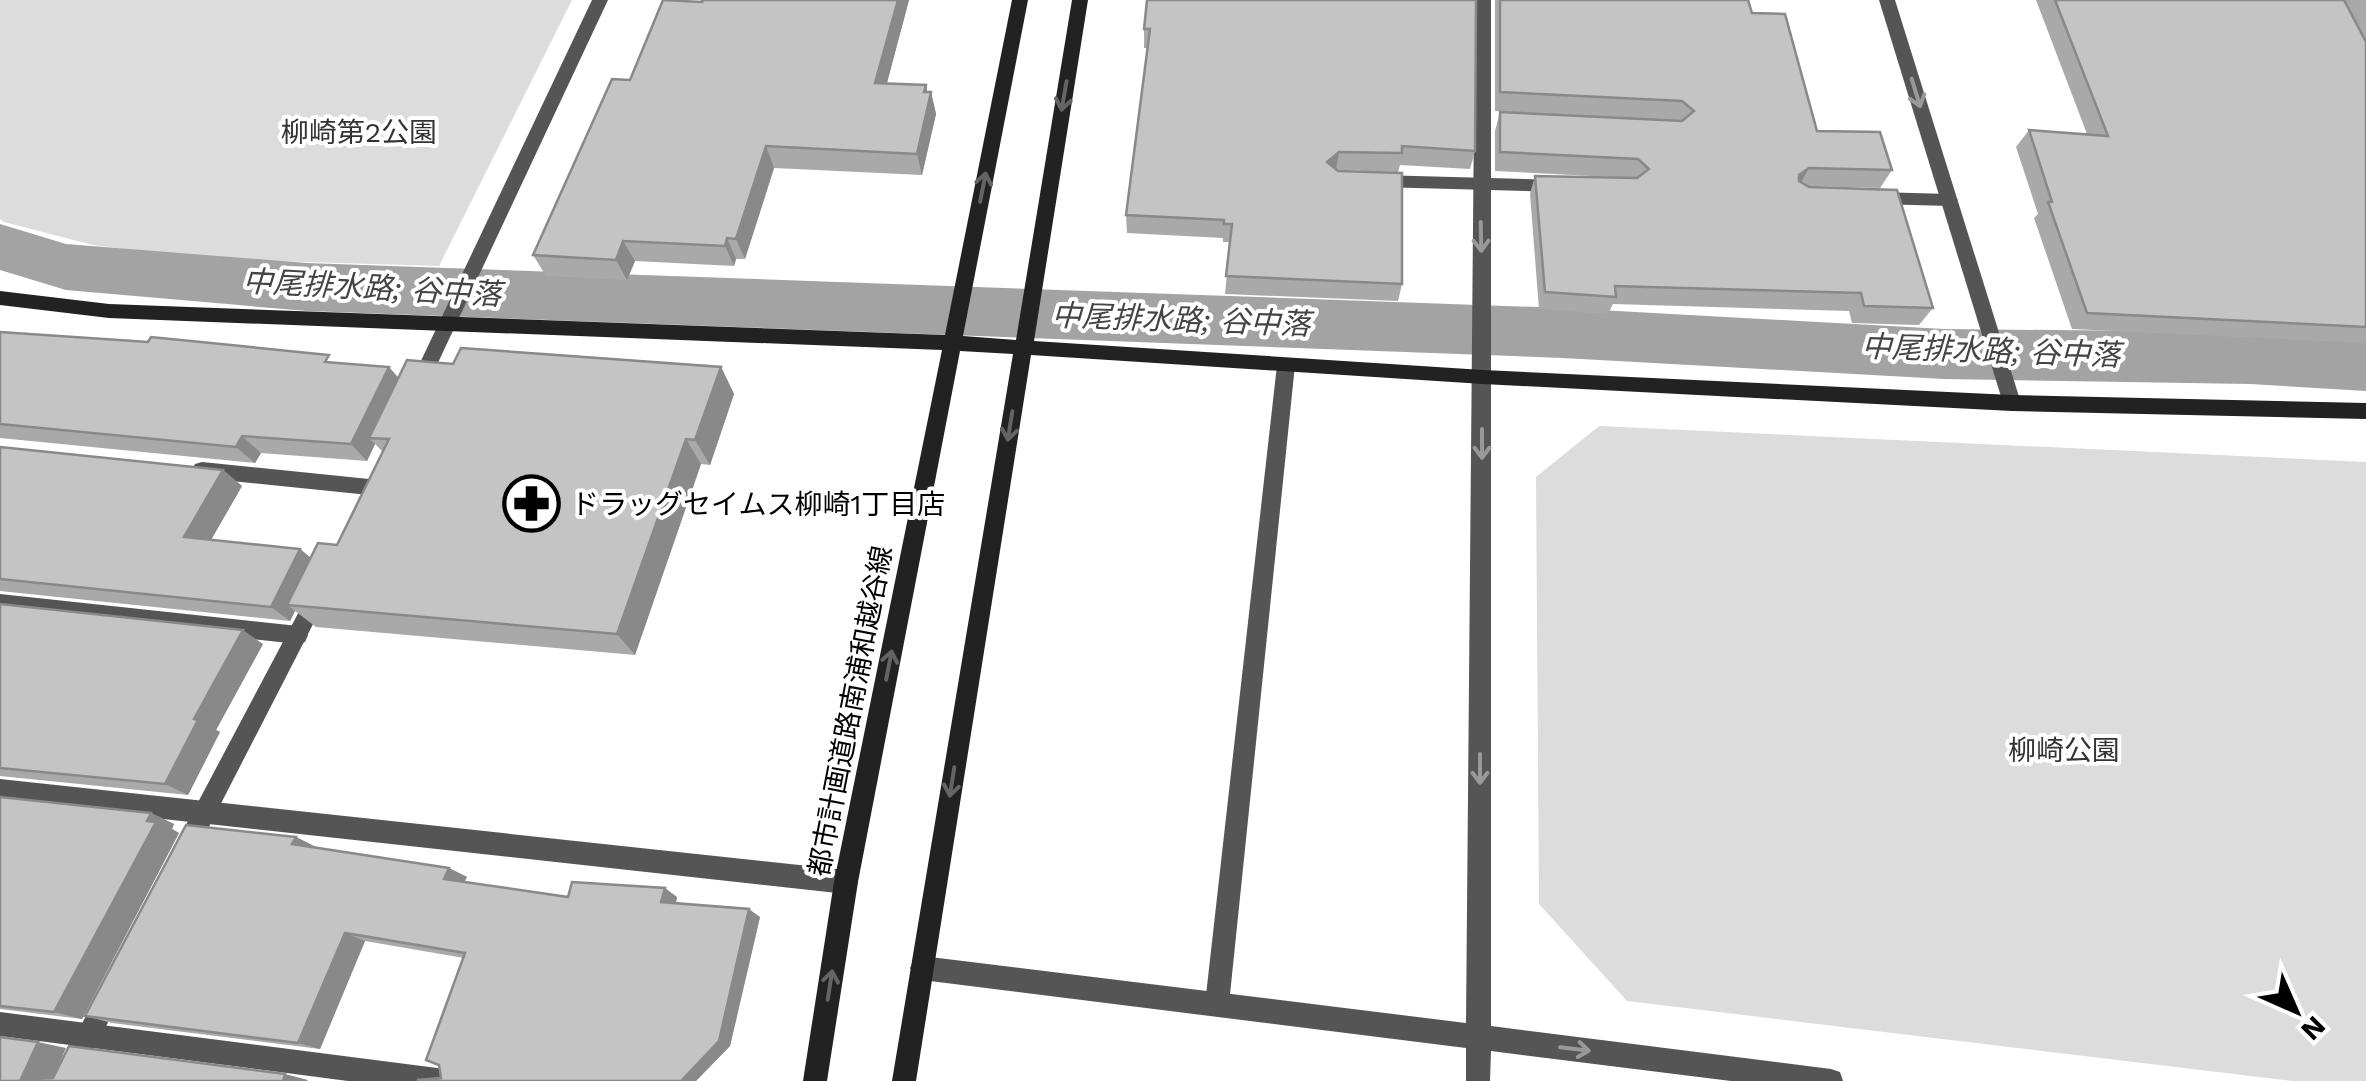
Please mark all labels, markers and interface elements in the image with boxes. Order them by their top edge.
one-way arrow [1908,77,1926,108]
one-way arrow [1054,79,1073,112]
park label: 柳崎第2公園 [281,116,437,149]
one-way arrow [975,172,994,204]
one-way arrow [1472,220,1490,253]
water label: 中尾排水路; 谷中落 [242,263,506,312]
water label: 中尾排水路; 谷中落 [1051,297,1315,342]
water label: 中尾排水路; 谷中落 [1861,328,2125,373]
one-way arrow [1000,409,1018,442]
one-way arrow [1472,428,1492,460]
pharmacy icon: ドラッグセイムス柳崎1丁目店 [502,474,562,534]
place label: ドラッグセイムス柳崎1丁目店 [571,488,945,521]
street label: 都市計画道路南浦和越谷線 [802,543,899,879]
one-way arrow [881,650,900,682]
park label: 柳崎公園 [2008,734,2120,767]
one-way arrow [1470,752,1490,785]
one-way arrow [942,765,961,797]
north arrow [2246,961,2346,1061]
one-way arrow [821,969,840,1001]
text: N [2294,1009,2332,1047]
one-way arrow [1558,1040,1591,1059]

